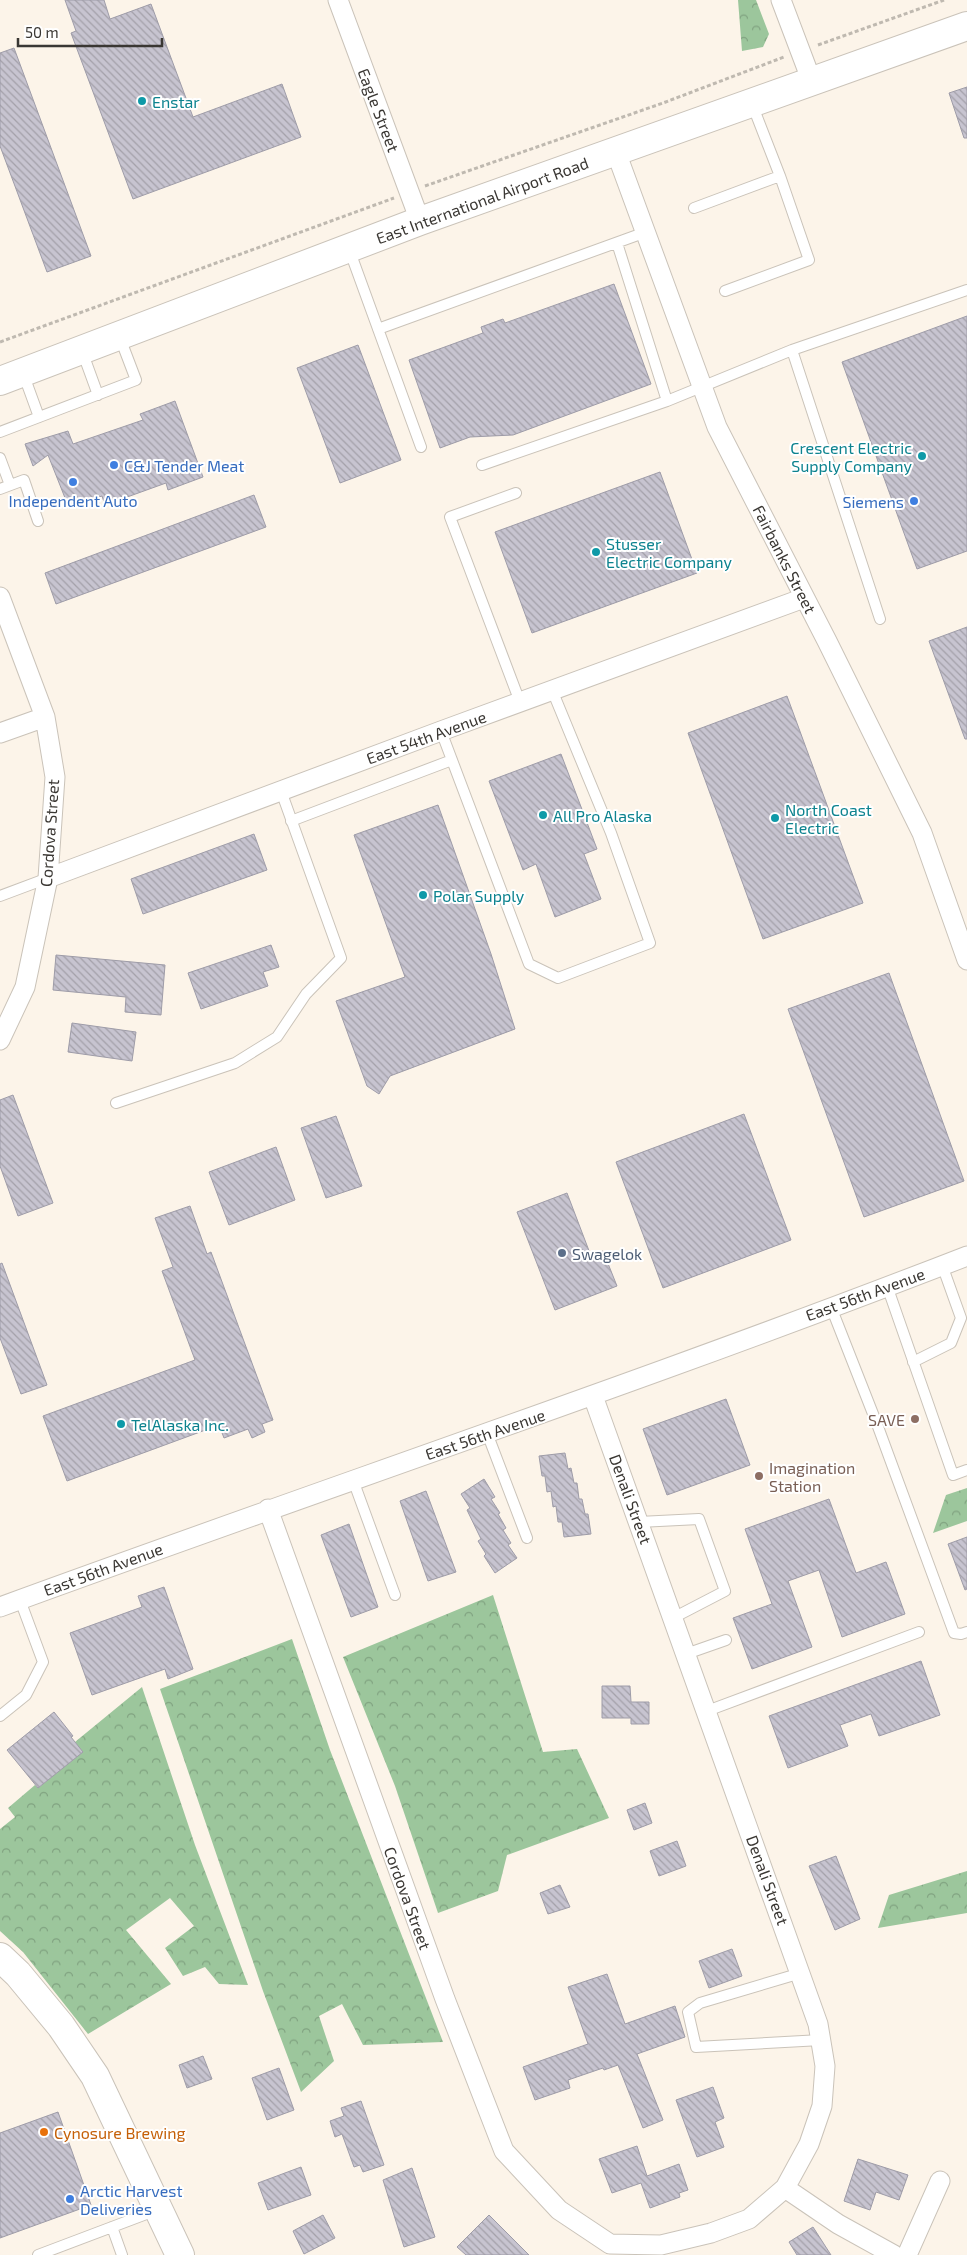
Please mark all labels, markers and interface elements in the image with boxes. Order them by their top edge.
scale bar [18,15,161,47]
text: 50 m [25,23,59,41]
street label: Eagle Street [354,65,404,155]
place label: Enstar [152,92,200,111]
marker: Enstar [136,95,148,107]
street label: East International Airport Road [373,153,591,247]
place label: Crescent Electric Supply Company [790,438,913,475]
marker: Crescent Electric Supply Company [916,450,928,462]
place label: C&J Tender Meat [124,456,244,475]
marker: C&J Tender Meat [108,459,120,471]
marker: Independent Auto [67,476,79,488]
place label: Independent Auto [8,491,138,510]
place label: Siemens [842,492,904,511]
marker: Siemens [908,495,920,507]
street label: Fairbanks Street [750,502,820,616]
place label: Stusser Electric Company [606,534,733,571]
marker: Stusser Electric Company [590,546,602,558]
street label: East 54th Avenue [363,706,489,768]
street label: Cordova Street [36,779,62,887]
place label: North Coast Electric [785,800,872,837]
place label: All Pro Alaska [553,806,652,825]
marker: All Pro Alaska [537,809,549,821]
marker: North Coast Electric [769,812,781,824]
place label: Polar Supply [433,886,525,905]
marker: Polar Supply [417,889,429,901]
place label: Swagelok [572,1244,642,1263]
marker: Swagelok [556,1247,568,1259]
street label: East 56th Avenue [803,1264,927,1324]
street label: East 56th Avenue [423,1405,547,1463]
place label: SAVE [868,1410,905,1429]
marker: SAVE [909,1413,921,1425]
place label: TelAlaska Inc. [131,1415,229,1434]
marker: TelAlaska Inc. [115,1418,127,1430]
street label: Denali Street [606,1452,656,1546]
place label: Imagination Station [769,1458,855,1495]
marker: Imagination Station [753,1470,765,1482]
street label: East 56th Avenue [41,1539,165,1599]
street label: Denali Street [743,1833,793,1927]
street label: Cordova Street [381,1844,435,1952]
place label: Cynosure Brewing [54,2123,186,2142]
marker: Cynosure Brewing [38,2126,50,2138]
place label: Arctic Harvest Deliveries [80,2181,183,2218]
marker: Arctic Harvest Deliveries [64,2193,76,2205]

